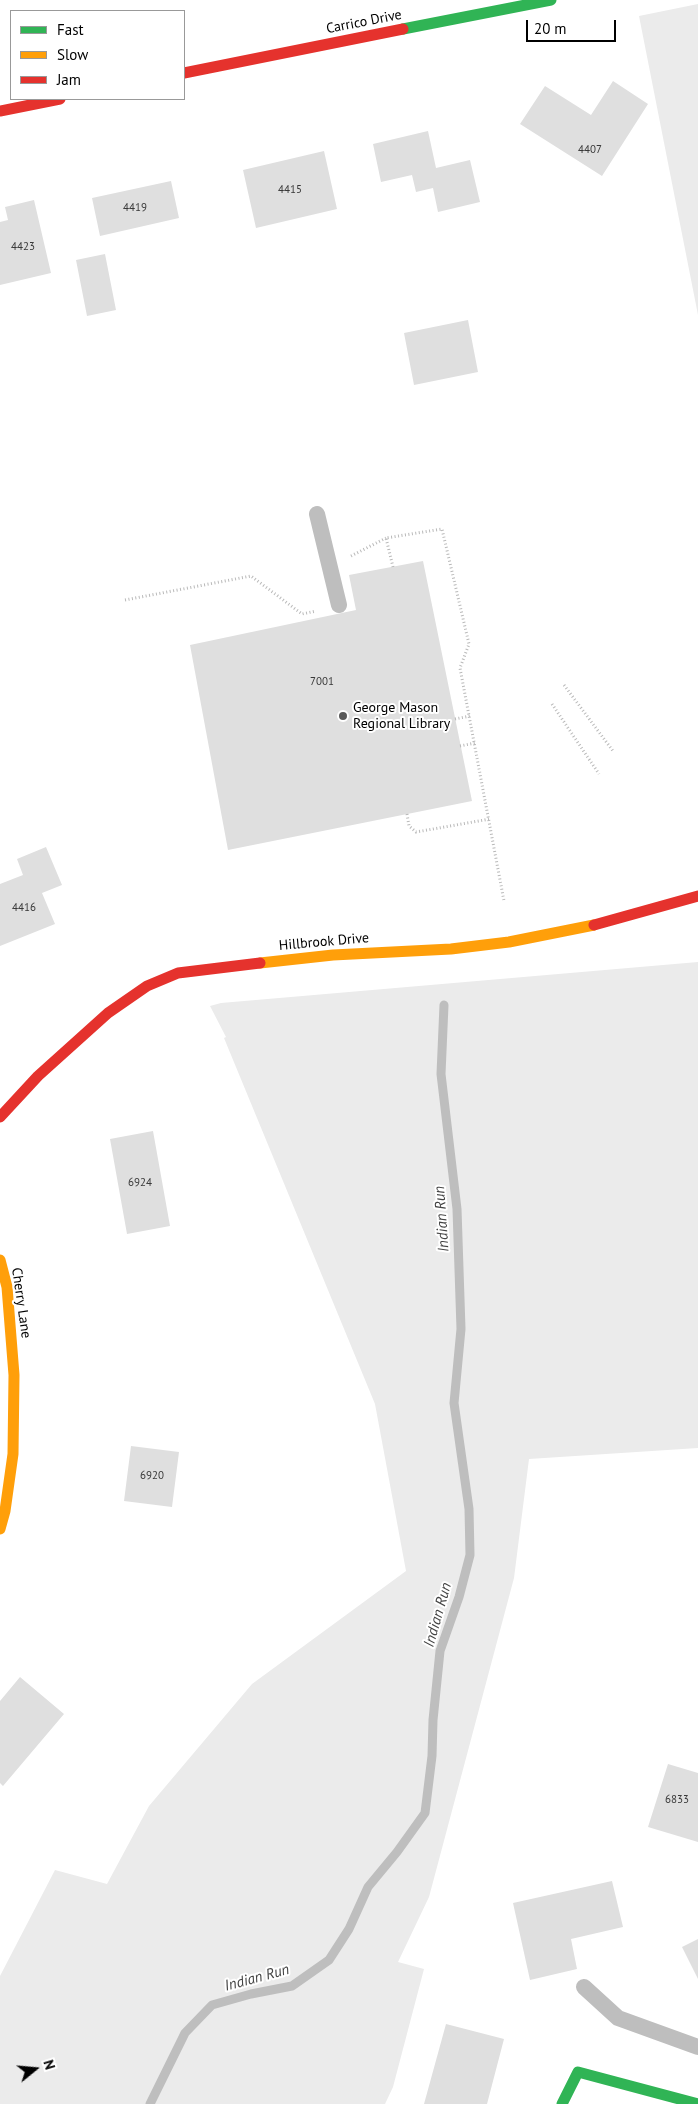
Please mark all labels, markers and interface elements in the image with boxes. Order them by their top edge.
street label: Carrico Drive [325,6,403,38]
legend [10,10,185,100]
scale bar [528,10,618,42]
text: 20 m [534,19,567,38]
text: Fast [57,20,84,39]
text: Slow [57,45,88,64]
text: Jam [57,70,81,89]
house number: 4407 [578,143,602,157]
house number: 4415 [278,183,302,197]
house number: 4419 [123,201,147,215]
house number: 4423 [11,240,35,254]
house number: 7001 [310,675,334,689]
place label: George Mason Regional Library [353,700,450,732]
marker: George Mason Regional Library [337,710,349,722]
house number: 4416 [12,901,36,915]
street label: Hillbrook Drive [278,930,370,954]
house number: 6924 [128,1176,152,1190]
water label: Indian Run [431,1185,453,1253]
street label: Cherry Lane [8,1267,34,1339]
house number: 6920 [140,1469,164,1483]
water label: Indian Run [420,1581,456,1649]
house number: 6833 [665,1793,689,1807]
water label: Indian Run [223,1961,291,1995]
north arrow [10,2044,60,2094]
text: N [39,2058,59,2072]

